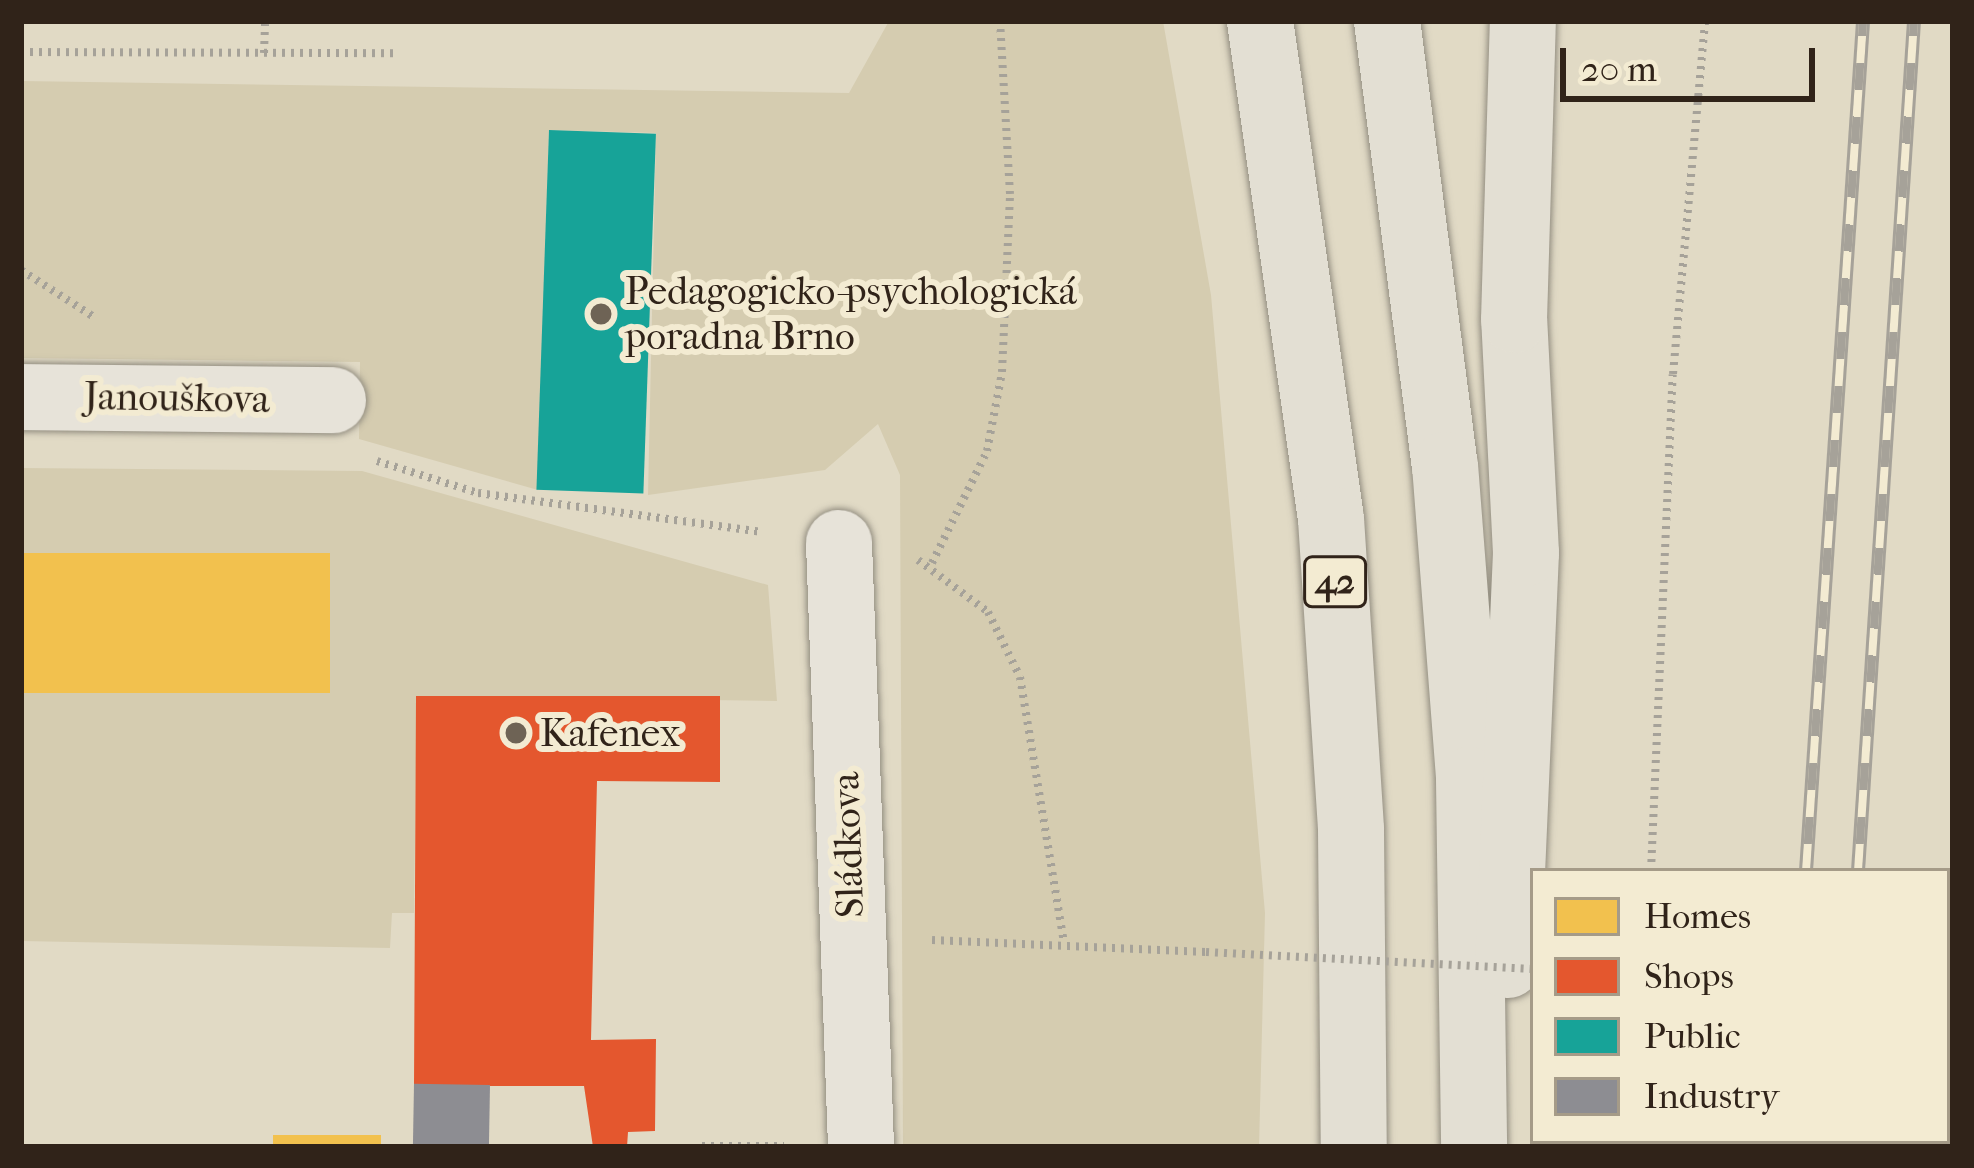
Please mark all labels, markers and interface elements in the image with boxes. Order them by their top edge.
scale bar [1566,24,1821,98]
text: 20 m [1581,48,1657,90]
place label: Pedagogicko-psychologická poradna Brno [625,269,1077,360]
marker: Pedagogicko-psychologická poradna Brno [588,301,614,327]
street label: Janouškova [84,373,270,423]
road number: 42 [1302,552,1368,612]
place label: Kafenex [540,710,680,756]
marker: Kafenex [503,720,529,746]
street label: Sládkova [822,771,874,919]
legend [1530,868,1950,1144]
text: Homes [1644,895,1751,937]
text: Shops [1644,955,1734,997]
text: Public [1644,1015,1741,1057]
text: Industry [1644,1075,1779,1117]

